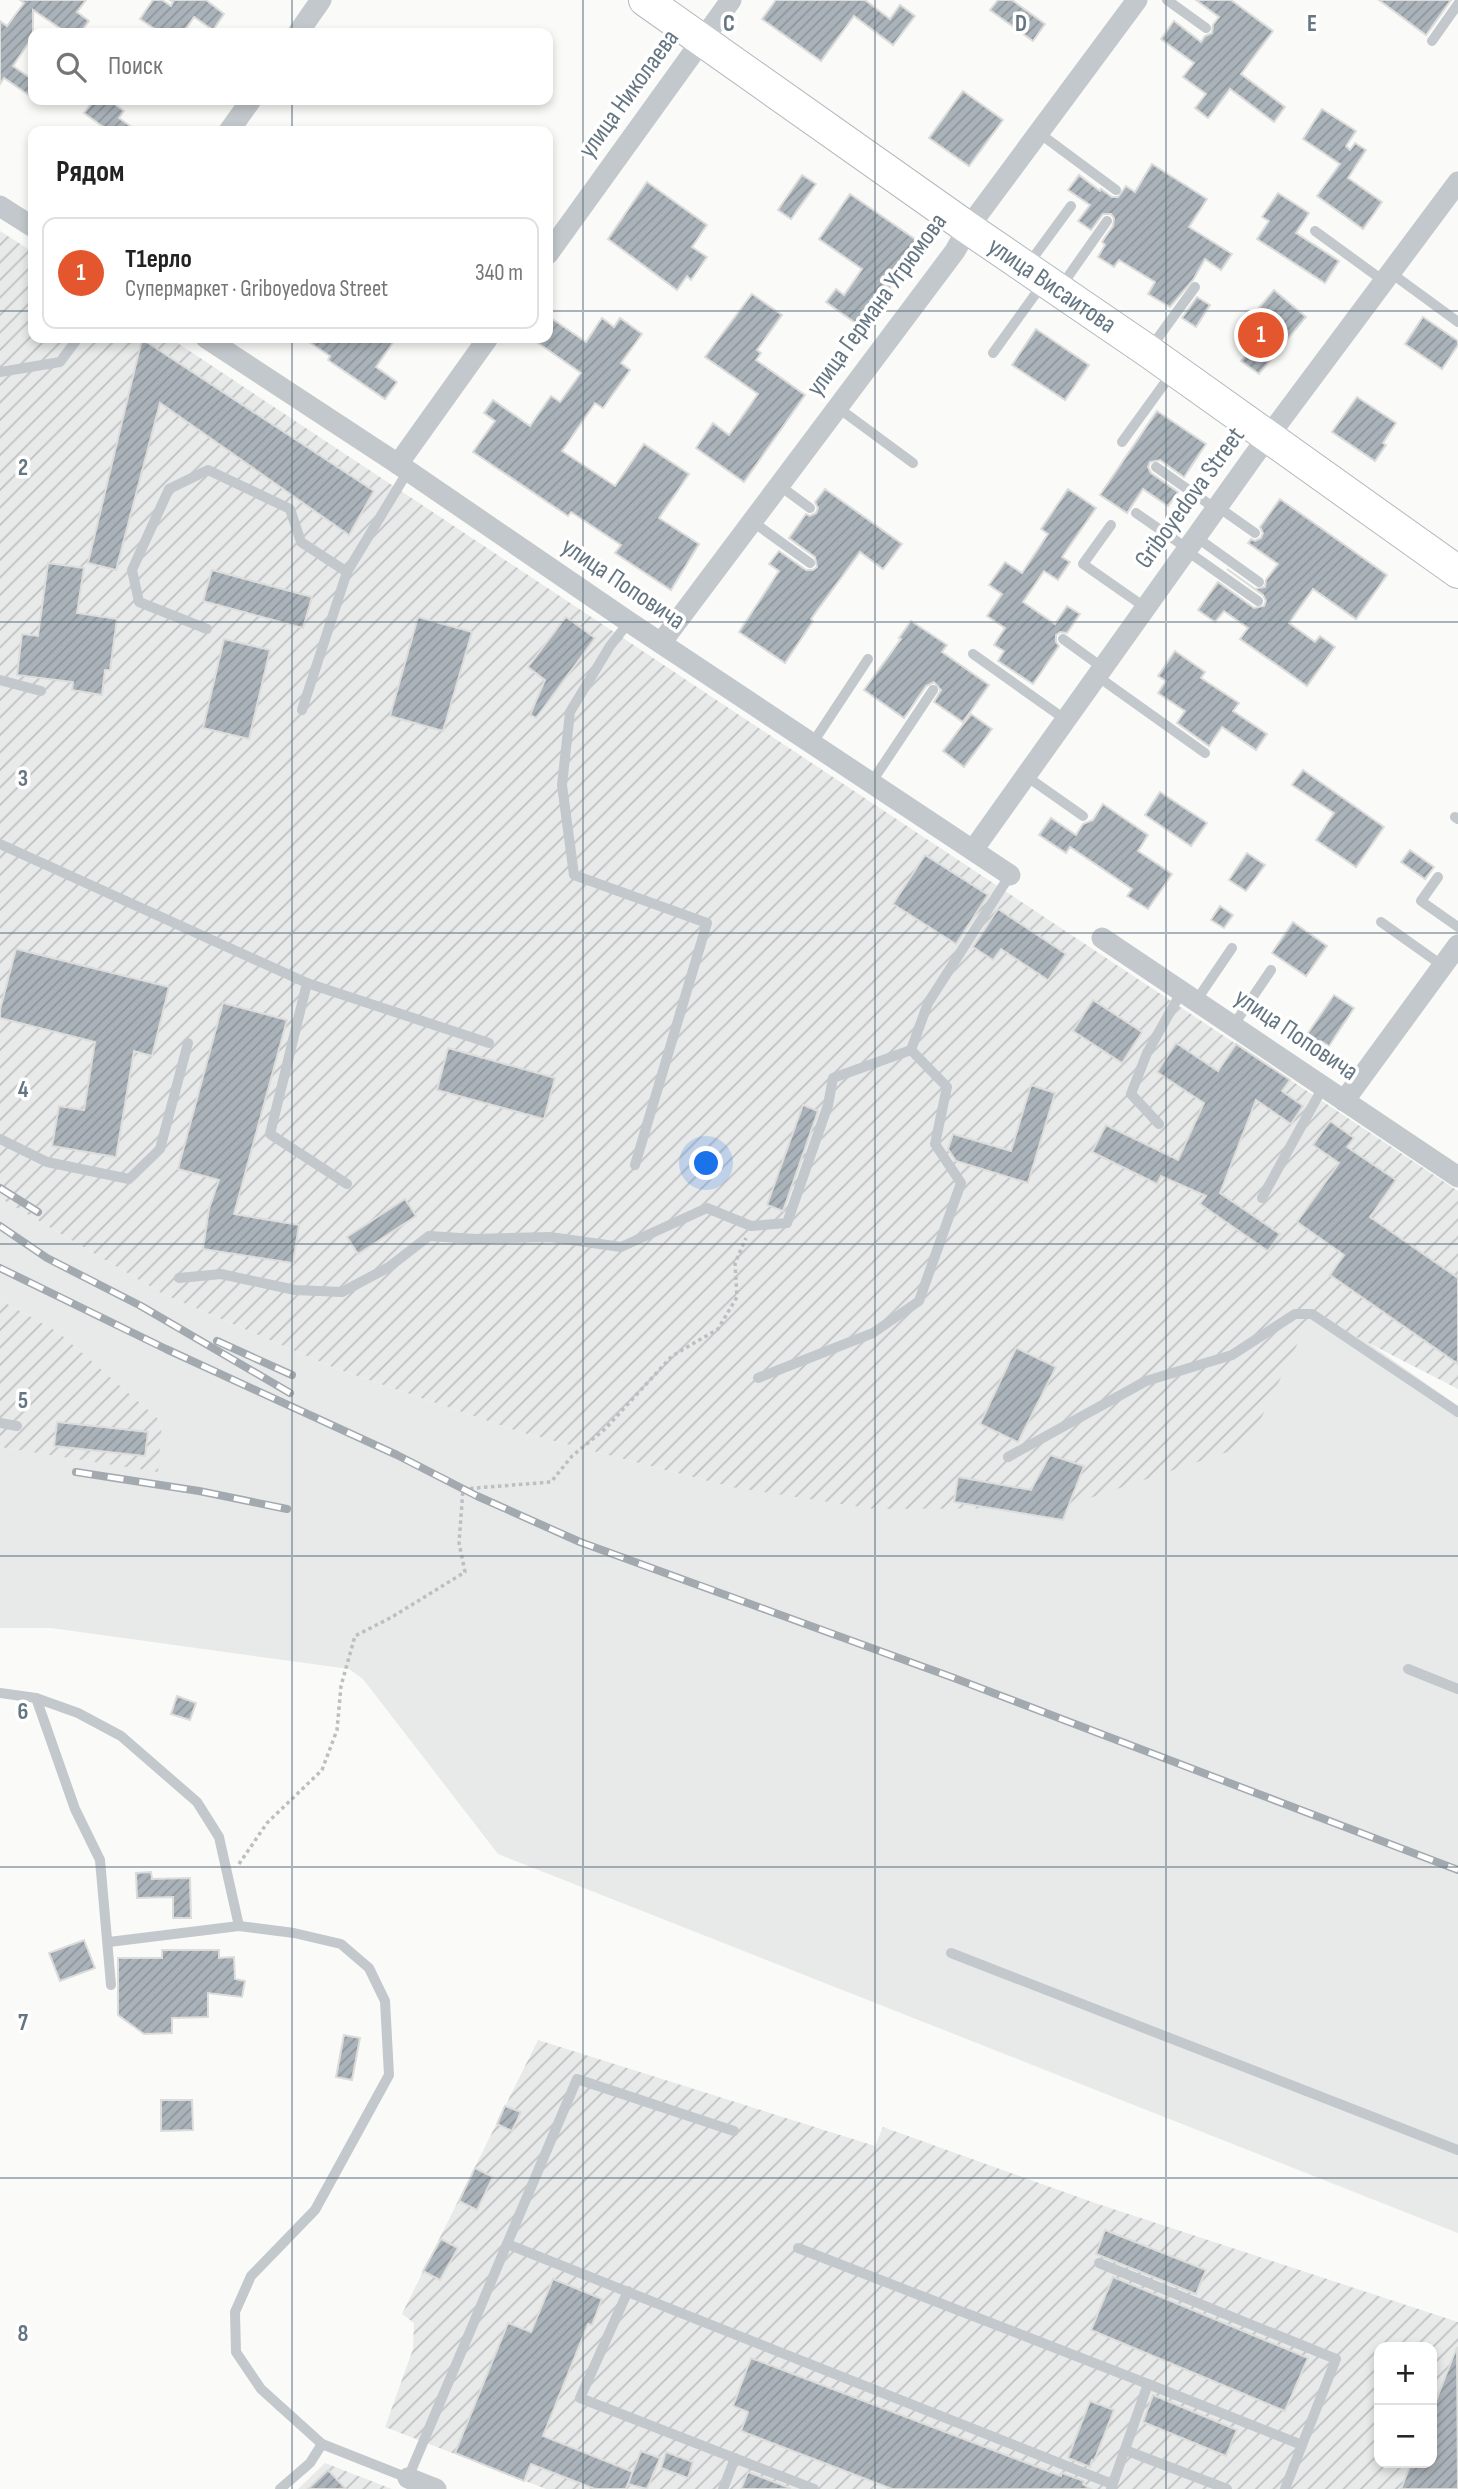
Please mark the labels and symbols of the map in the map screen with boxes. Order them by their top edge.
text: C [723,10,735,38]
text: D [1015,10,1027,38]
text: E [1307,10,1317,38]
street label: улица Николаева [572,24,686,164]
street label: улица Германа Угрюмова [800,207,954,403]
street label: улица Висаитова [982,231,1122,340]
pin: 1 [1238,309,1284,361]
street label: Griboyedova Street [1128,421,1252,575]
text: 2 [18,454,28,482]
street label: улица Поповича [555,531,691,637]
text: 3 [18,765,28,793]
street label: улица Поповича [1228,982,1364,1088]
text: 4 [18,1076,29,1104]
your location [689,1146,723,1180]
text: 5 [18,1387,28,1415]
text: 6 [18,1698,28,1726]
text: 7 [18,2009,28,2037]
text: 8 [18,2320,29,2348]

